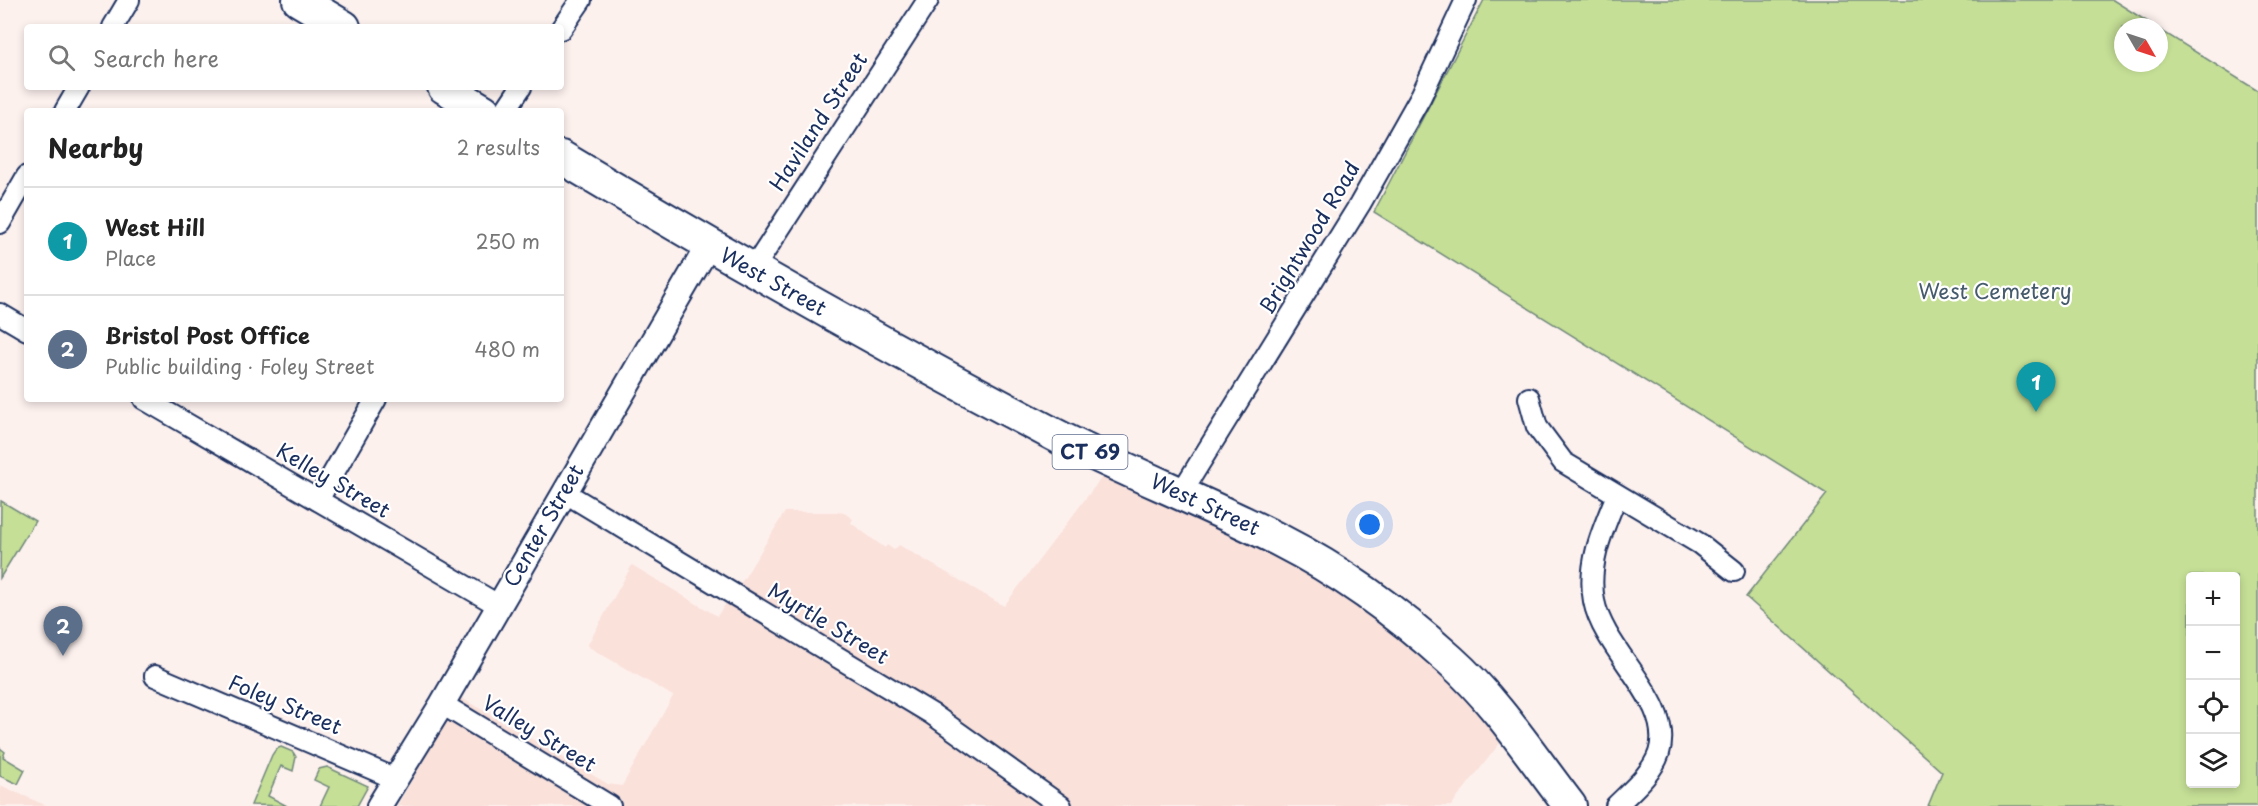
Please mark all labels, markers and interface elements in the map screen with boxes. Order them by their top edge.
north arrow [2114,18,2168,72]
search box [24,24,564,90]
icon: search [45,41,78,74]
text: Search here [93,41,219,74]
street label: Haviland Street [760,45,874,197]
text: Nearby [48,128,143,167]
text: 2 results [457,132,540,162]
street label: Brightwood Road [1250,154,1367,320]
text: West Hill [105,210,205,243]
text: 1 [63,226,72,256]
text: 250 m [476,226,540,256]
street label: West Street [715,238,833,323]
text: Place [105,243,156,273]
park label: West Cemetery [1918,274,2072,306]
text: Bristol Post Office [105,318,310,351]
text: 2 [60,334,75,364]
text: 480 m [475,334,540,364]
text: Public building · Foley Street [105,351,374,381]
pin: 1 [2016,362,2056,412]
street label: Kelley Street [271,434,397,525]
road number: CT 69 [1052,435,1128,469]
street label: Center Street [494,458,590,592]
street label: West Street [1146,464,1266,543]
your location [1355,510,1384,539]
map controls [2186,572,2240,788]
button: + [2186,572,2240,626]
street label: Myrtle Street [762,573,896,671]
pin: 2 [44,606,82,656]
button: − [2186,626,2240,680]
street label: Foley Street [224,665,347,741]
button: locate [2186,680,2240,734]
street label: Valley Street [477,686,603,779]
button: layers [2186,734,2240,788]

